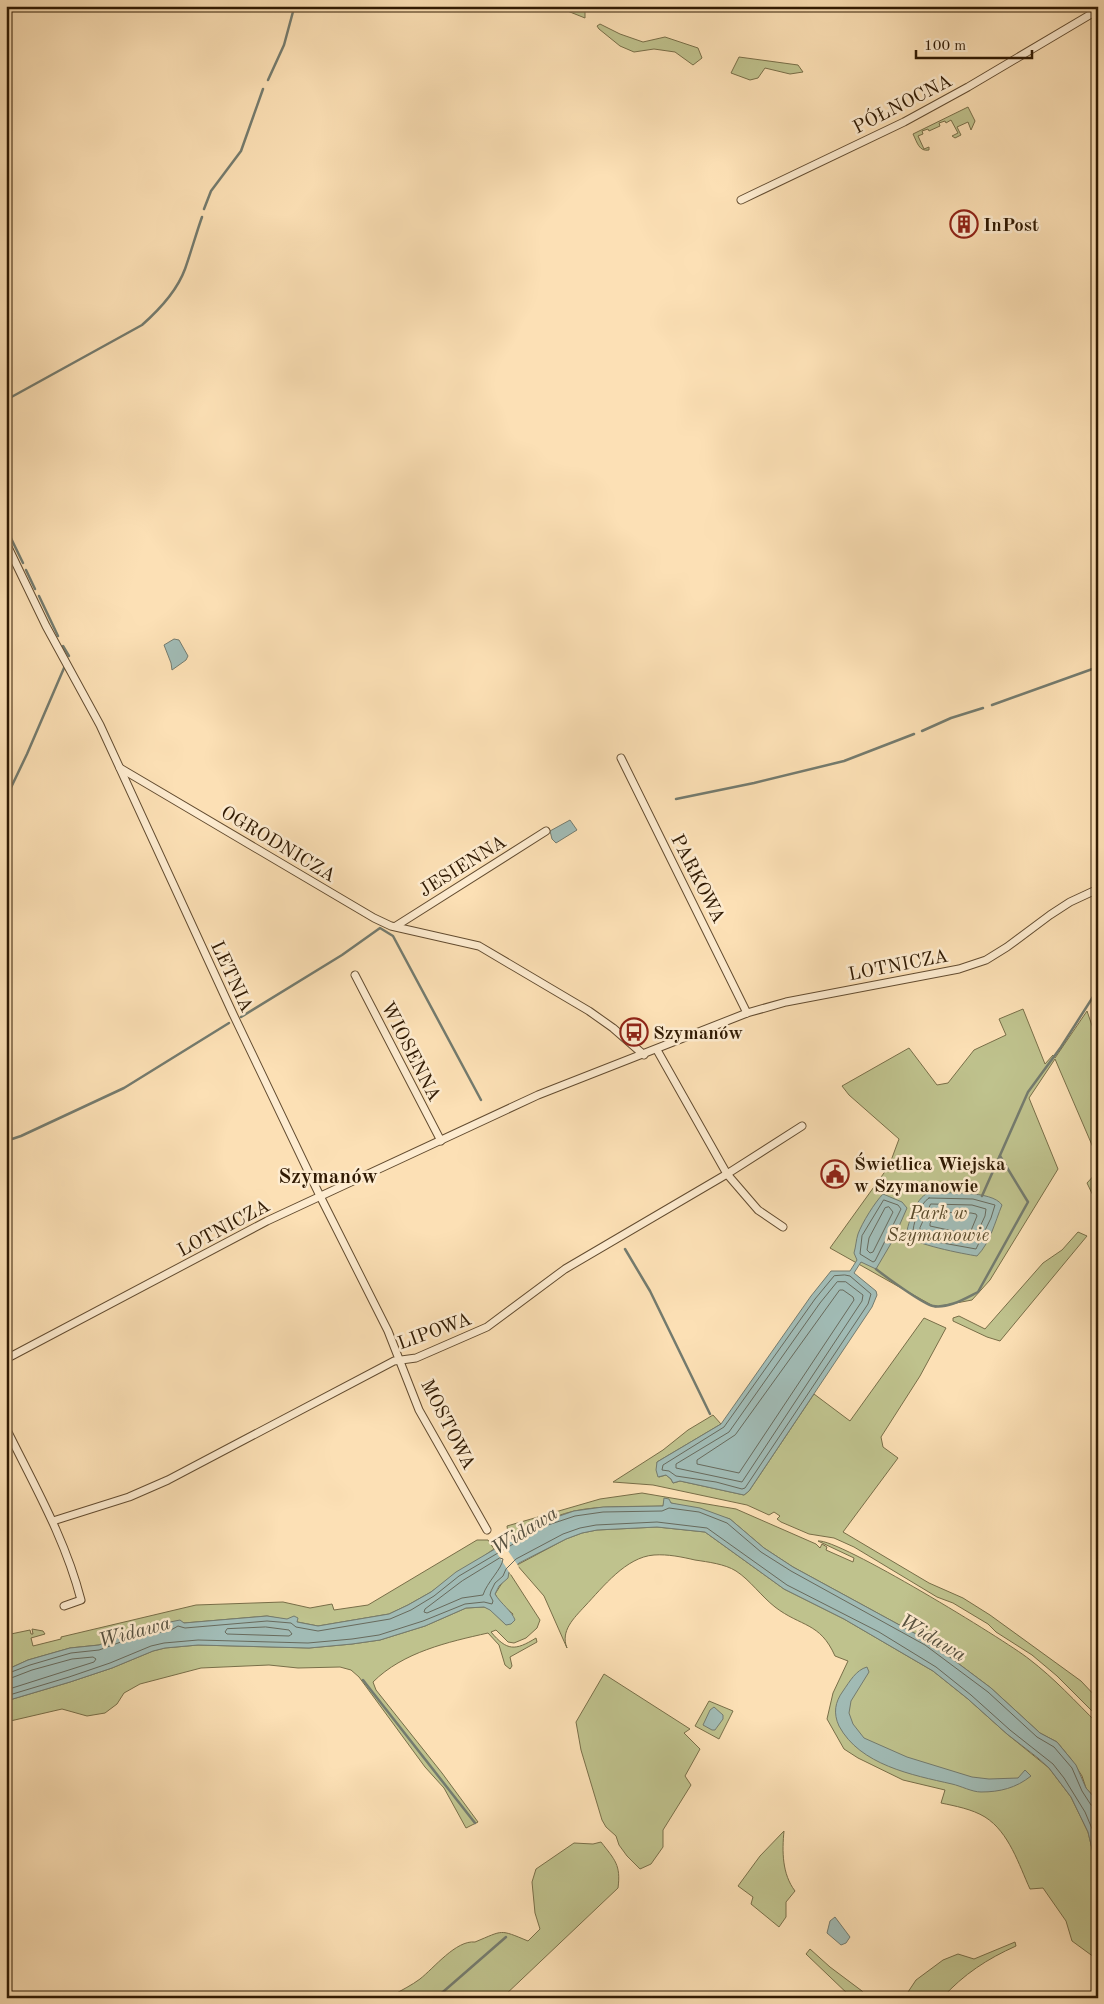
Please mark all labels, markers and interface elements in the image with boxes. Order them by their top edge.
scale bar [916,28,1033,60]
text: 100 m [924,39,966,54]
street label: PÓŁNOCNA [848,67,956,138]
building icon: InPost [949,209,979,239]
place label: InPost [983,217,1039,236]
street label: OGRODNICZA [217,803,339,887]
street label: PARKOWA [666,832,728,927]
street label: JESIENNA [416,833,511,901]
street label: LETNIA [206,939,256,1016]
street label: LOTNICZA [847,947,951,985]
street label: WIOSENNA [377,999,443,1105]
bus stop icon: Szymanów [619,1017,649,1047]
place label: Szymanów [653,1025,743,1044]
place label: Świetlica Wiejska w Szymanowie [854,1152,1006,1197]
public building icon: Świetlica Wiejska w Szymanowie [820,1159,850,1189]
district label: Szymanów [278,1167,378,1188]
street label: LOTNICZA [175,1197,274,1261]
park label: Park w Szymanowie [887,1205,990,1246]
street label: LIPOWA [395,1310,475,1354]
street label: MOSTOWA [416,1377,478,1474]
water label: Widawa [488,1503,562,1560]
water label: Widawa [895,1611,969,1666]
water label: Widawa [96,1614,173,1652]

